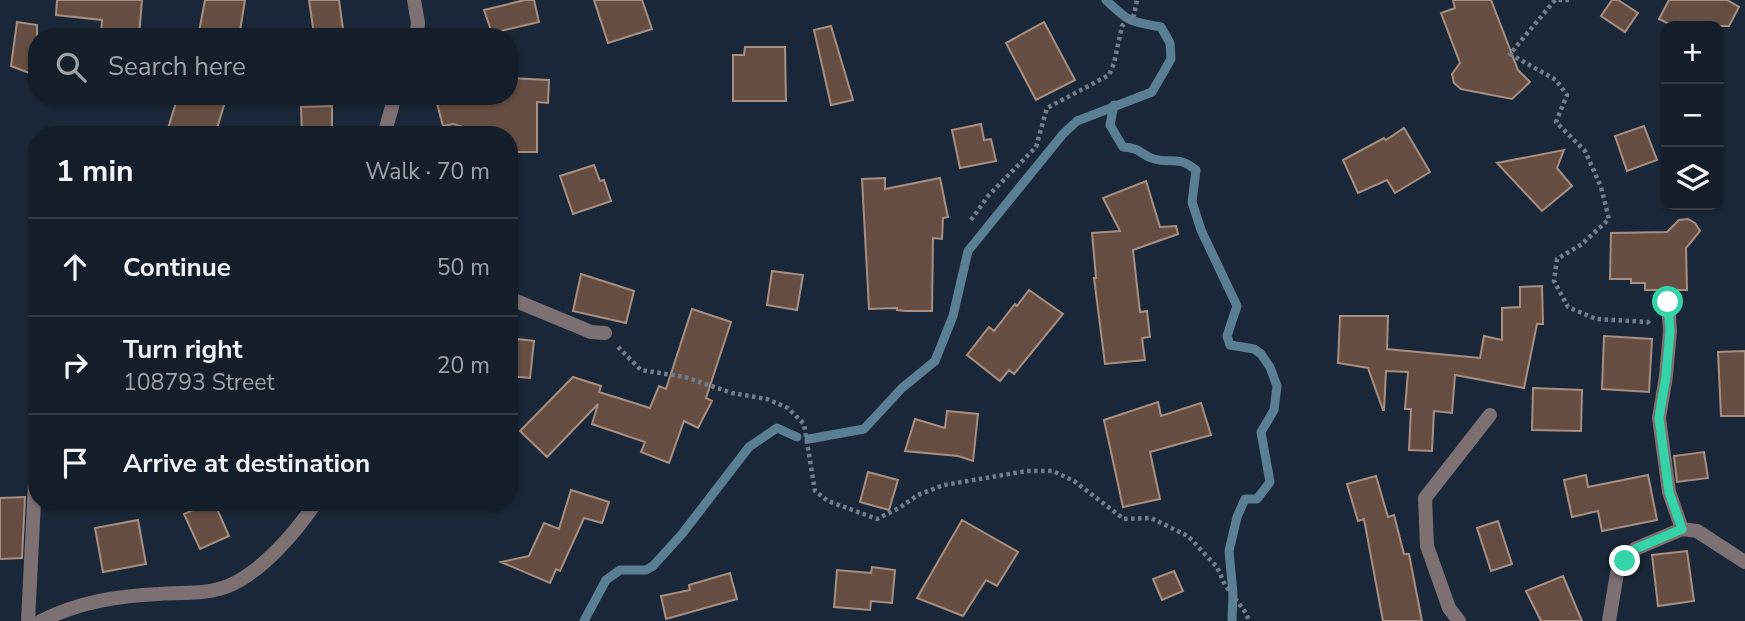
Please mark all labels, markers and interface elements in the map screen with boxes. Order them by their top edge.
map controls [1661,21,1724,210]
button: + [1661,21,1724,84]
search box [28,28,518,105]
icon: search [52,48,90,86]
text: Search here [108,49,246,84]
button: − [1661,84,1724,147]
button: layers [1661,147,1724,210]
text: 1 min [56,151,134,192]
text: Walk · 70 m [365,156,490,187]
icon: ahead [56,248,94,286]
text: Continue [123,250,231,285]
text: 50 m [437,252,490,283]
route start [1652,286,1683,317]
text: Turn right [123,332,242,367]
icon: right [56,346,94,384]
text: 20 m [437,350,490,381]
text: 108793 Street [123,367,274,398]
icon: arrive [56,444,94,482]
text: Arrive at destination [123,446,370,481]
route end [1609,545,1640,576]

